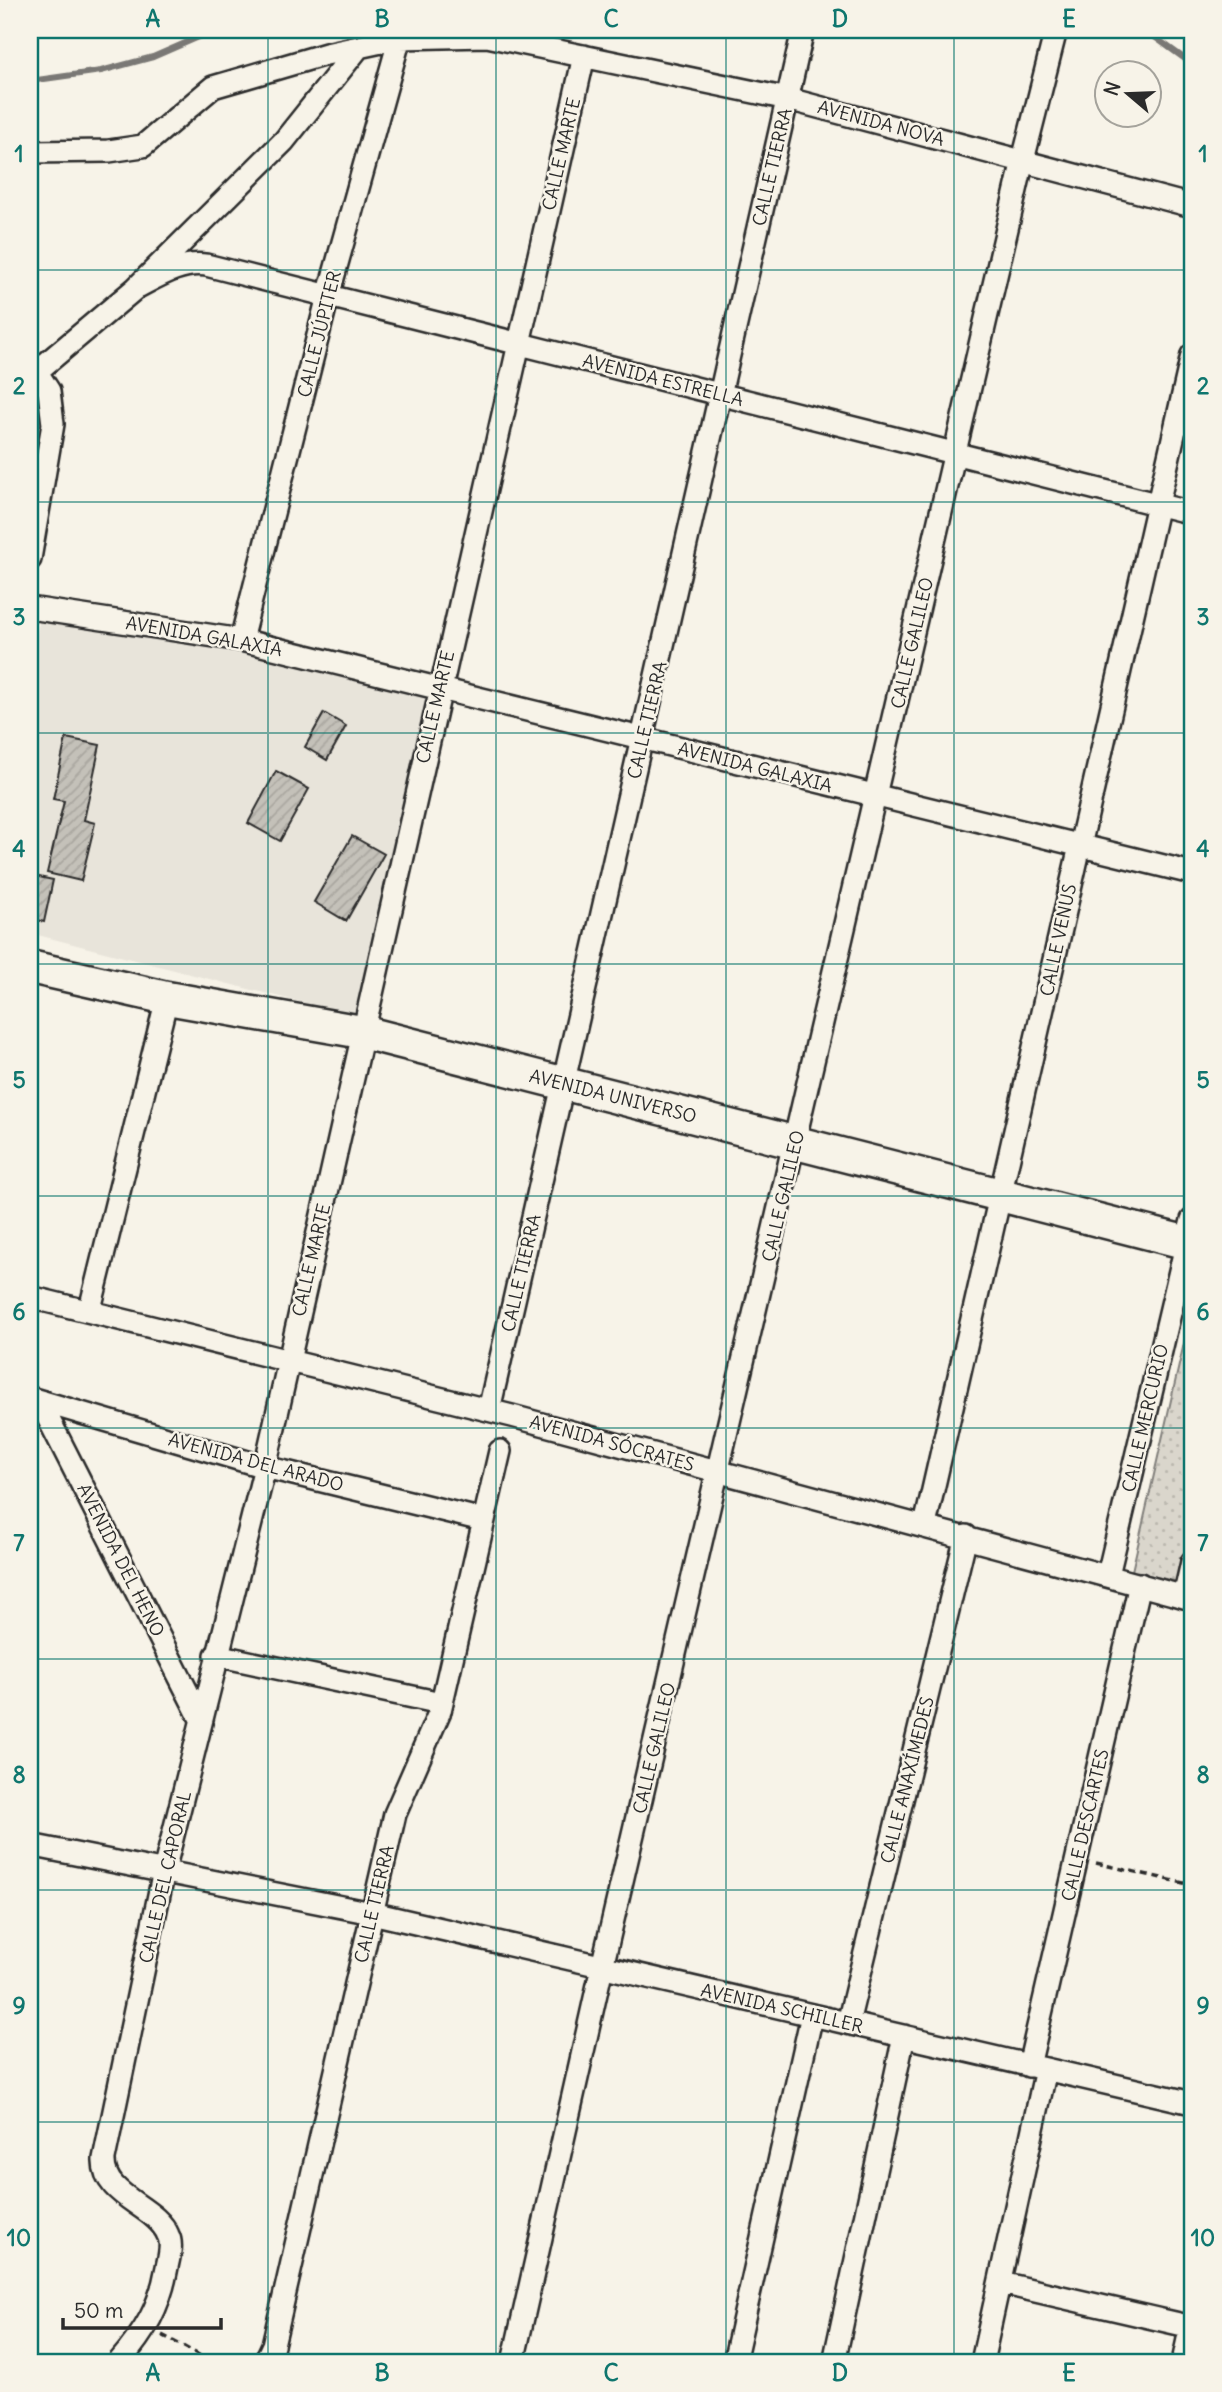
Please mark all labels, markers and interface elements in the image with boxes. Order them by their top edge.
text: A [146,4,161,33]
text: B [374,4,390,33]
text: C [603,4,619,33]
text: D [832,4,848,33]
text: E [1062,4,1076,33]
north arrow [1092,60,1162,130]
text: N [1098,78,1125,99]
street label: CALLE MARTE [537,95,585,213]
street label: AVENIDA NOVA [815,95,947,151]
street label: CALLE TIERRA [747,106,797,228]
text: 1 [14,139,24,168]
text: 1 [1198,139,1208,168]
street label: CALLE JÚPITER [292,268,346,400]
street label: AVENIDA ESTRELLA [580,349,746,411]
text: 2 [13,371,26,400]
text: 2 [1197,371,1210,400]
street label: CALLE GALILEO [886,575,938,711]
text: 3 [12,602,26,631]
text: 3 [1196,602,1210,631]
street label: AVENIDA GALAXIA [124,611,284,661]
street label: CALLE MARTE [411,648,459,766]
street label: CALLE TIERRA [622,659,672,781]
street label: AVENIDA GALAXIA [675,737,835,797]
text: 4 [12,834,26,863]
text: 4 [1196,834,1210,863]
street label: CALLE VENUS [1035,882,1081,998]
street label: AVENIDA UNIVERSO [527,1064,699,1128]
text: 5 [12,1065,26,1094]
text: 5 [1196,1065,1210,1094]
street label: CALLE GALILEO [757,1128,809,1264]
street label: CALLE MARTE [287,1201,335,1319]
street label: CALLE TIERRA [496,1212,546,1334]
text: 6 [12,1297,26,1326]
text: 6 [1196,1297,1210,1326]
street label: CALLE MERCURIO [1117,1342,1173,1494]
street label: AVENIDA SÓCRATES [527,1410,697,1476]
street label: AVENIDA DEL ARADO [166,1428,346,1496]
street label: AVENIDA DEL HENO [72,1479,170,1641]
text: 7 [13,1528,25,1557]
text: 7 [1197,1528,1209,1557]
street label: CALLE GALILEO [628,1680,680,1816]
street label: CALLE ANAXÍMEDES [875,1694,939,1866]
street label: CALLE DESCARTES [1056,1747,1114,1903]
text: 8 [12,1760,26,1789]
text: 8 [1196,1760,1210,1789]
street label: CALLE DEL CAPORAL [134,1788,196,1965]
street label: CALLE TIERRA [349,1843,399,1965]
street label: AVENIDA SCHILLER [699,1978,865,2038]
text: 9 [12,1991,26,2020]
text: 9 [1196,1991,1210,2020]
text: 10 [7,2223,31,2252]
text: 10 [1191,2223,1215,2252]
scale bar [63,2287,220,2331]
text: 50 m [74,2297,123,2324]
text: A [146,2358,161,2387]
text: B [374,2358,390,2387]
text: C [603,2358,619,2387]
text: D [832,2358,848,2387]
text: E [1062,2358,1076,2387]

